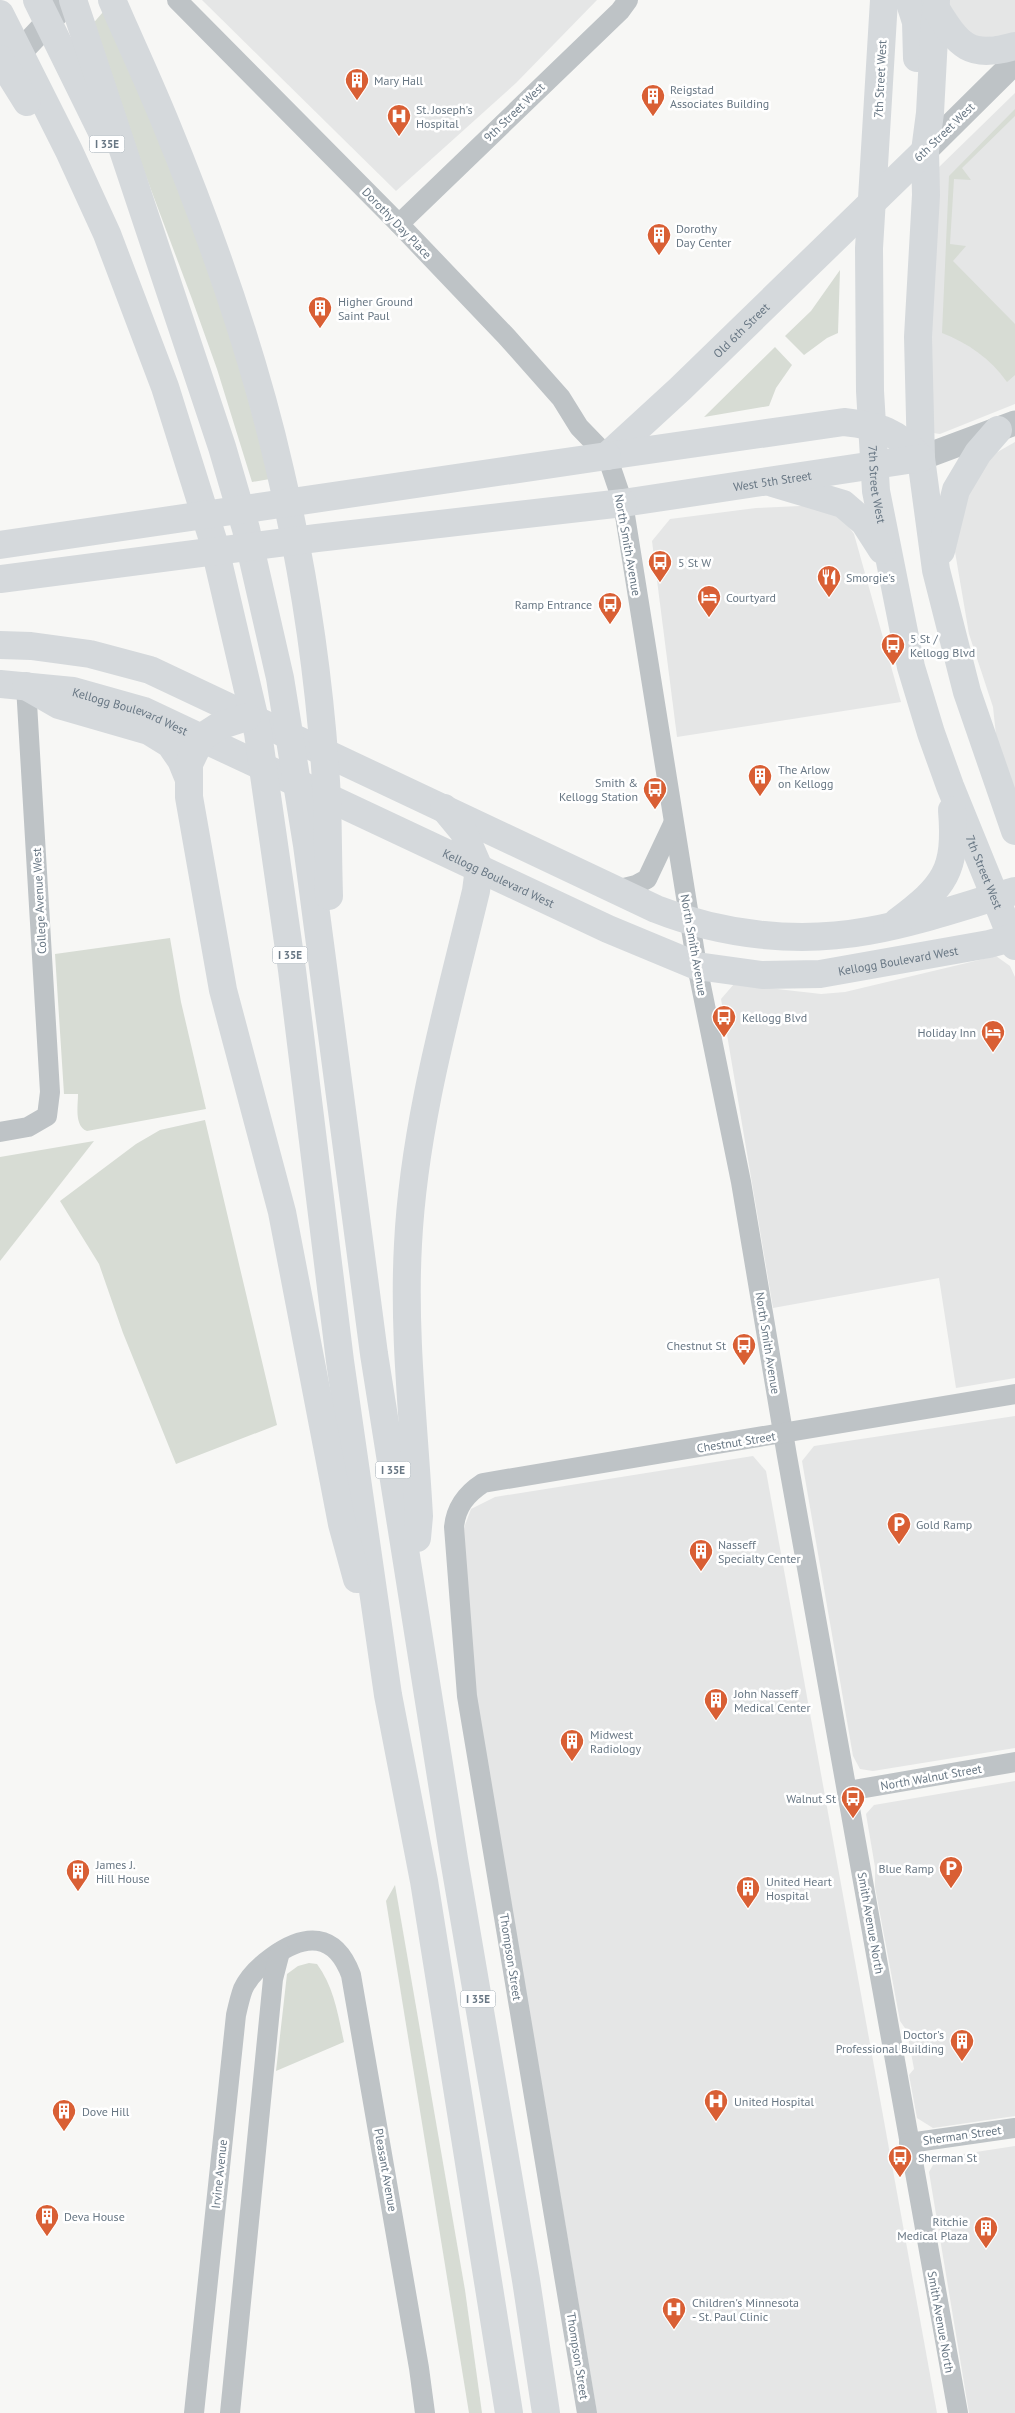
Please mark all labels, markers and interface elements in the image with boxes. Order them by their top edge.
street label: 7th Street West [870,39,890,119]
building icon: Mary Hall [344,67,370,101]
place label: Mary Hall [374,73,423,88]
street label: 9th Street West [480,79,548,145]
place label: Reigstad Associates Building [670,82,769,111]
building icon: Reigstad Associates Building [640,83,666,117]
street label: 6th Street West [910,99,978,165]
place label: St. Joseph's Hospital [416,102,473,131]
hospital icon: St. Joseph's Hospital [386,103,412,137]
road number: I 35E [90,136,124,152]
street label: Dorothy Day Place [359,184,435,262]
place label: Dorothy Day Center [676,221,731,250]
building icon: Dorothy Day Center [646,222,672,256]
place label: Higher Ground Saint Paul [338,294,413,323]
building icon: Higher Ground Saint Paul [307,295,333,329]
street label: Old 6th Street [710,299,772,360]
street label: 7th Street West [866,445,890,524]
street label: West 5th Street [732,467,812,494]
street label: North Smith Avenue [612,493,644,597]
bus stop icon: 5 St W [647,549,673,583]
place label: 5 St W [678,555,711,570]
restaurant icon: Smorgie's [816,564,842,598]
place label: Smorgie's [846,570,895,585]
hotel icon: Courtyard [696,584,722,618]
place label: Courtyard [726,590,776,605]
bus stop icon: Ramp Entrance [597,591,623,625]
place label: Ramp Entrance [515,597,592,612]
place label: 5 St / Kellogg Blvd [910,631,975,660]
bus stop icon: 5 St / Kellogg Blvd [880,632,906,666]
street label: Kellogg Boulevard West [71,684,190,738]
place label: The Arlow on Kellogg [778,762,833,791]
building icon: The Arlow on Kellogg [747,763,773,797]
place label: Smith & Kellogg Station [559,775,638,804]
bus stop icon: Smith & Kellogg Station [642,776,668,810]
street label: 7th Street West [963,833,1007,911]
street label: Kellogg Boulevard West [440,845,557,910]
street label: College Avenue West [29,848,49,954]
street label: North Smith Avenue [678,893,710,997]
street label: Kellogg Boulevard West [837,942,959,978]
road number: I 35E [272,946,308,964]
bus stop icon: Kellogg Blvd [711,1004,737,1038]
place label: Kellogg Blvd [742,1010,807,1025]
hotel icon: Holiday Inn [980,1019,1006,1053]
place label: Holiday Inn [917,1025,976,1040]
street label: North Smith Avenue [753,1291,783,1395]
bus stop icon: Chestnut St [731,1332,757,1366]
place label: Chestnut St [667,1338,726,1353]
street label: Chestnut Street [696,1428,776,1456]
road number: I 35E [376,1462,410,1478]
parking icon: Gold Ramp [886,1511,912,1545]
place label: Gold Ramp [916,1517,972,1532]
place label: Nasseff Specialty Center [718,1537,801,1566]
building icon: Nasseff Specialty Center [688,1538,714,1572]
place label: John Nasseff Medical Center [733,1686,811,1715]
building icon: John Nasseff Medical Center [703,1687,729,1721]
place label: Midwest Radiology [590,1727,641,1756]
building icon: Midwest Radiology [559,1728,585,1762]
street label: North Walnut Street [879,1761,983,1793]
bus stop icon: Walnut St [840,1785,866,1819]
place label: Walnut St [786,1791,836,1806]
parking icon: Blue Ramp [938,1855,964,1889]
place label: James J. Hill House [95,1857,150,1886]
building icon: James J. Hill House [65,1858,91,1892]
place label: Blue Ramp [879,1861,934,1876]
street label: Smith Avenue North [855,1871,887,1975]
place label: United Heart Hospital [766,1874,832,1903]
building icon: United Heart Hospital [735,1875,761,1909]
street label: Thompson Street [497,1912,525,2002]
road number: I 35E [460,1990,496,2008]
place label: Doctor's Professional Building [836,2027,944,2056]
building icon: Doctor's Professional Building [949,2028,975,2062]
hospital icon: United Hospital [703,2088,729,2122]
place label: United Hospital [734,2094,815,2109]
building icon: Dove Hill [51,2098,77,2132]
place label: Dove Hill [82,2104,130,2119]
street label: Sherman Street [922,2122,1002,2148]
street label: Pleasant Avenue [371,2127,401,2213]
street label: Irvine Avenue [208,2139,230,2209]
bus stop icon: Sherman St [887,2144,913,2178]
place label: Sherman St [918,2150,977,2165]
building icon: Deva House [34,2203,60,2237]
place label: Deva House [64,2209,125,2224]
place label: Ritchie Medical Plaza [897,2214,968,2243]
building icon: Ritchie Medical Plaza [973,2215,999,2249]
street label: Smith Avenue North [925,2270,957,2374]
place label: Children's Minnesota - St. Paul Clinic [692,2295,799,2324]
hospital icon: Children's Minnesota - St. Paul Clinic [661,2296,687,2330]
street label: Thompson Street [564,2311,592,2401]

